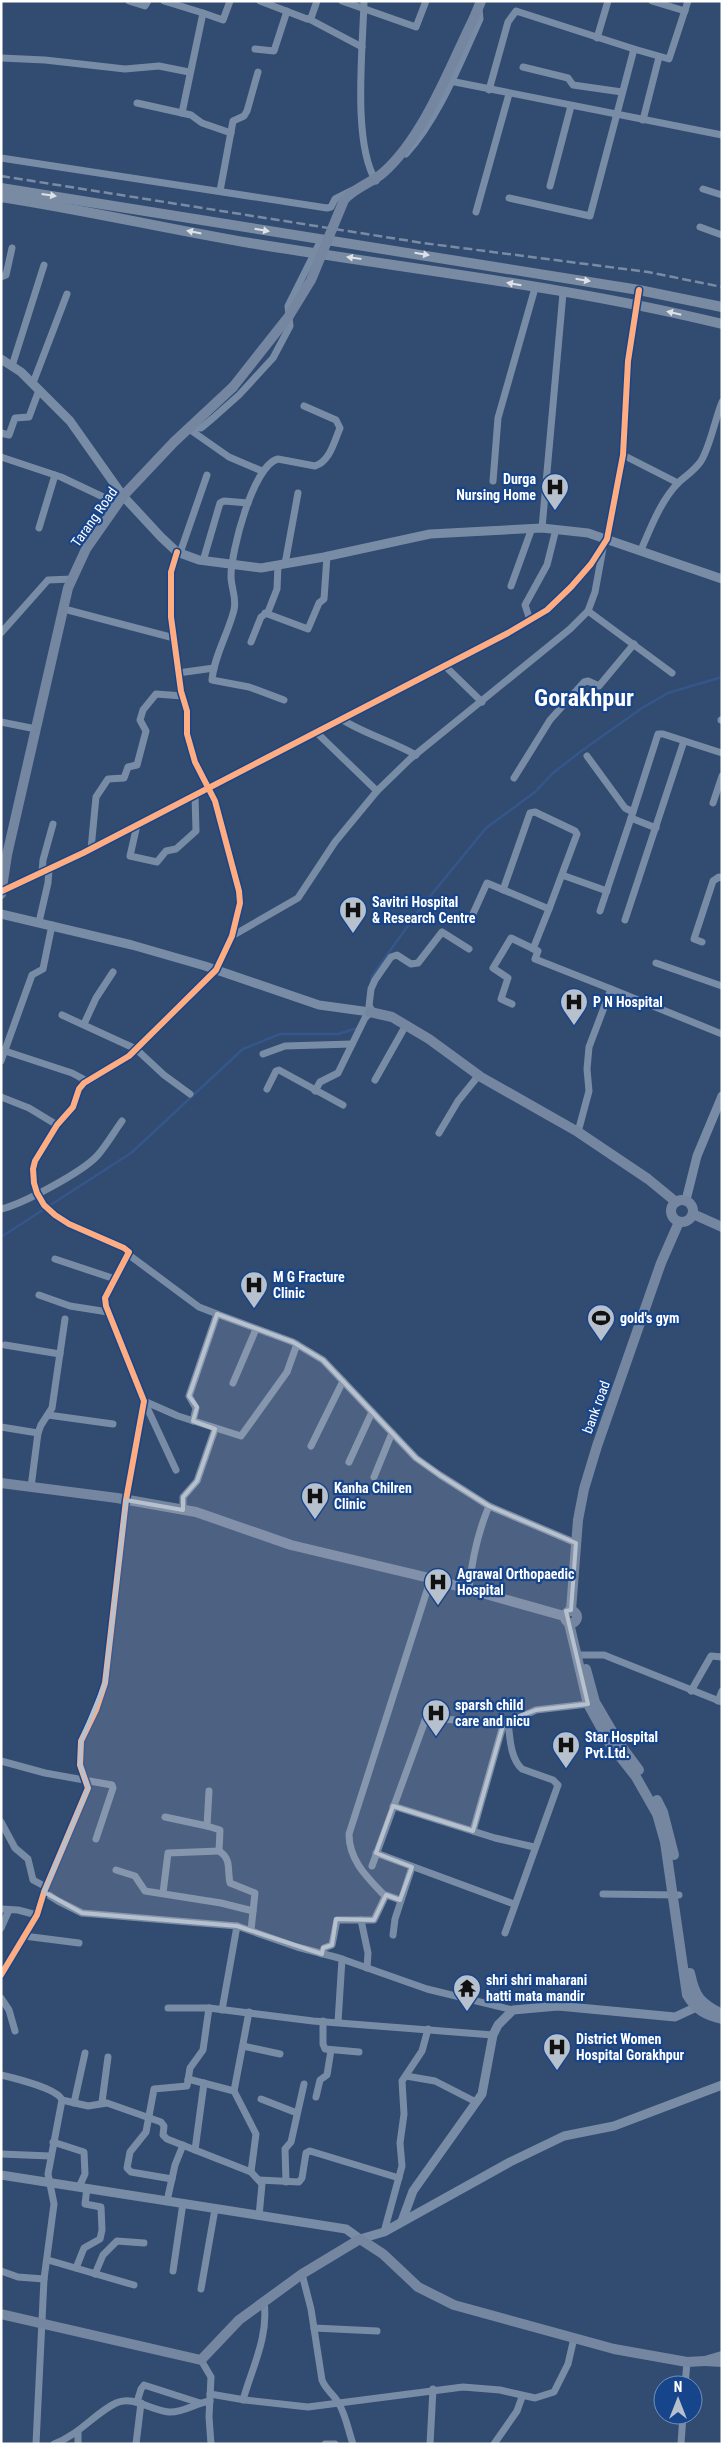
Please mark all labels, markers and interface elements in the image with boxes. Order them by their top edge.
one-way arrow [42,191,58,199]
one-way arrow [254,226,270,234]
one-way arrow [186,228,201,236]
one-way arrow [415,251,431,259]
one-way arrow [346,254,362,262]
one-way arrow [575,277,591,285]
one-way arrow [506,280,522,288]
one-way arrow [667,309,682,317]
place label: Durga Nursing Home [456,471,536,503]
hospital icon: Durga Nursing Home [540,472,570,511]
street label: Tarang Road [68,484,120,550]
district label: Gorakhpur [534,684,634,712]
place label: Savitri Hospital & Research Centre [372,894,476,926]
hospital icon: Savitri Hospital & Research Centre [338,895,368,934]
hospital icon: P N Hospital [559,987,589,1026]
place label: P N Hospital [593,994,663,1010]
place label: M G Fracture Clinic [273,1269,345,1301]
hospital icon: M G Fracture Clinic [239,1270,269,1309]
sports icon: gold's gym [586,1303,616,1342]
place label: gold's gym [620,1310,679,1326]
street label: bank road [579,1379,613,1435]
place label: Kanha Chilren Clinic [334,1480,412,1512]
hospital icon: Kanha Chilren Clinic [300,1481,330,1520]
place label: Agrawal Orthopaedic Hospital [457,1566,575,1598]
hospital icon: Agrawal Orthopaedic Hospital [423,1567,453,1606]
place label: sparsh child care and nicu [455,1697,530,1729]
hospital icon: sparsh child care and nicu [421,1698,451,1737]
place label: Star Hospital Pvt.Ltd. [585,1729,658,1761]
hospital icon: Star Hospital Pvt.Ltd. [551,1730,581,1769]
place label: shri shri maharani hatti mata mandir [486,1972,587,2004]
temple icon: shri shri maharani hatti mata mandir [452,1973,482,2012]
place label: District Women Hospital Gorakhpur [576,2031,685,2063]
hospital icon: District Women Hospital Gorakhpur [542,2032,572,2071]
north arrow [653,2375,703,2425]
text: N [674,2379,682,2395]

